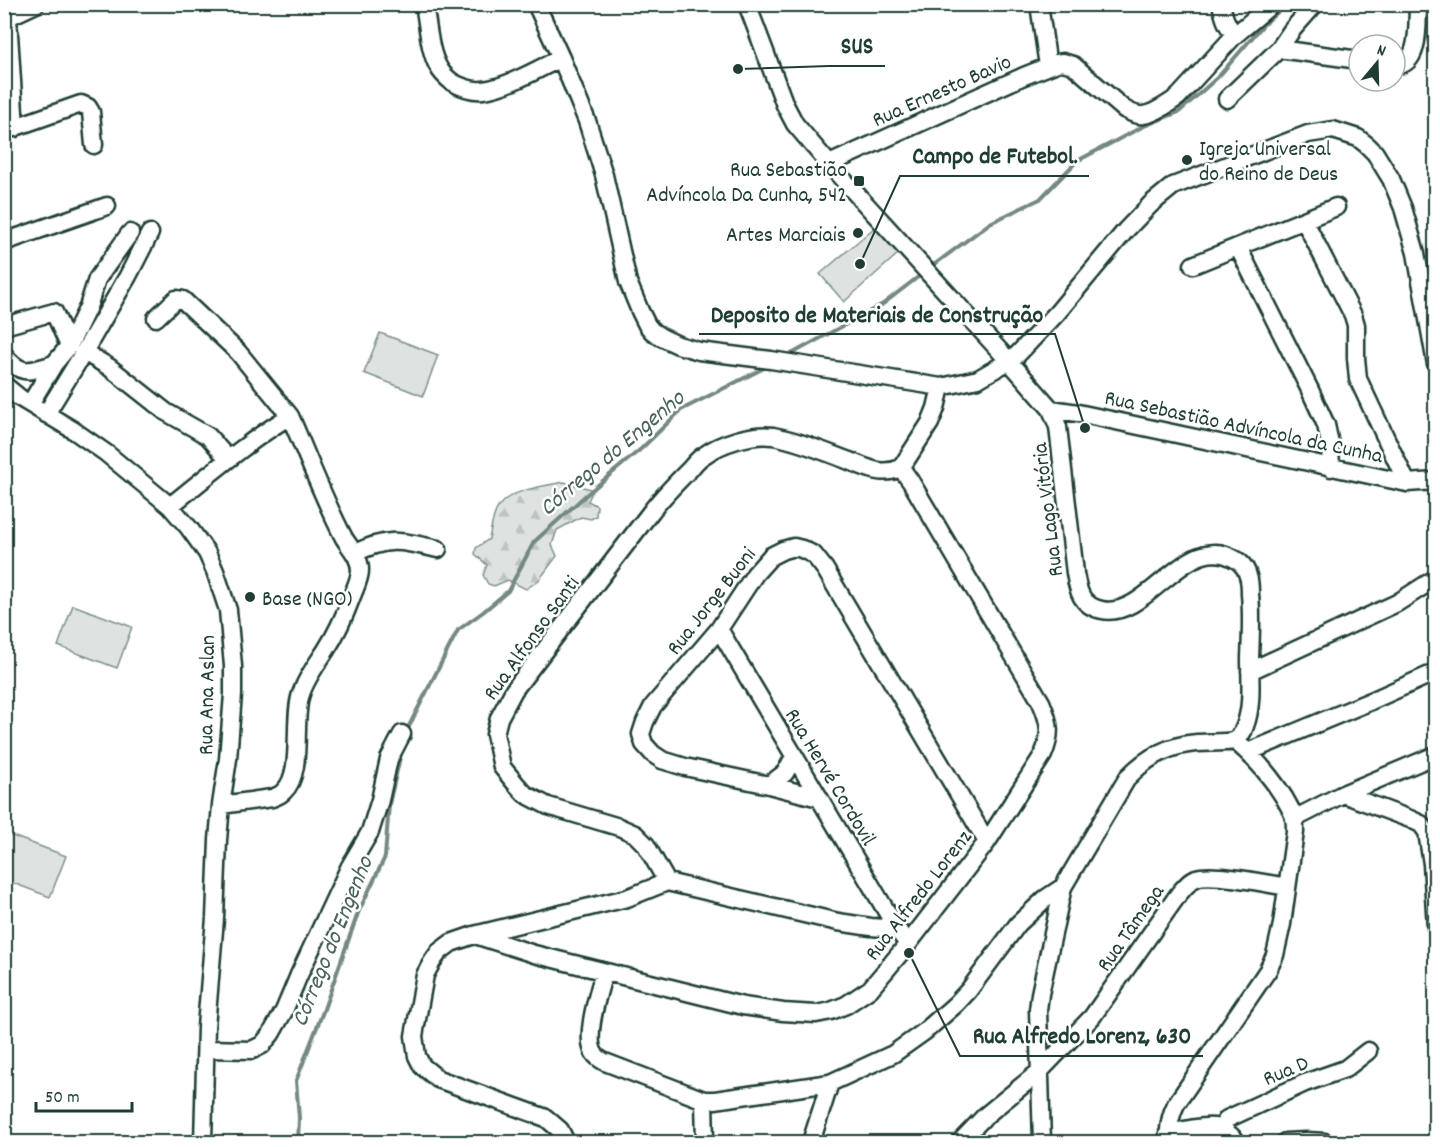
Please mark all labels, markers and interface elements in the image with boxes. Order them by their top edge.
callout: SUS [829,24,885,66]
text: SUS [841,31,873,65]
north arrow [1347,33,1407,93]
text: N [1374,39,1389,63]
street label: Rua Ernesto Bavio [868,48,1017,137]
callout: Campo de Futebol. [900,134,1089,176]
place label: Igreja Universal do Reino de Deus [1199,135,1338,191]
text: Campo de Futebol. [912,141,1078,175]
marker: Igreja Universal do Reino de Deus [1180,153,1194,167]
place label: Rua Sebastião Advíncola Da Cunha, 542 [646,156,847,212]
marker: Rua Sebastião Advíncola Da Cunha, 542 [852,174,866,188]
place label: Artes Marciais [726,221,846,252]
marker: Artes Marciais [851,226,865,240]
callout: Deposito de Materiais de Construção [699,292,1055,334]
text: Deposito de Materiais de Construção [711,300,1043,334]
water label: Córrego do Engenho [533,382,694,525]
street label: Rua Sebastião Advíncola da Cunha [1101,384,1386,473]
street label: Rua Lago Vitória [1026,440,1073,578]
street label: Rua Jorge Buoni [661,541,765,663]
street label: Rua Alfonso Santi [477,571,589,708]
place label: Base (NGO) [262,585,352,616]
marker: Base (NGO) [243,590,257,604]
street label: Rua Ana Aslan [192,635,225,755]
street label: Rua Hervé Cordovil [776,703,882,853]
street label: Rua Alfredo Lorenz [859,824,981,968]
water label: Córrego do Engenho [284,851,384,1032]
street label: Rua Tâmega [1090,879,1174,979]
callout: Rua Alfredo Lorenz, 630 [960,1014,1203,1056]
text: Rua Alfredo Lorenz, 630 [973,1021,1191,1055]
street label: Rua D [1259,1049,1314,1096]
scale bar [36,1075,132,1113]
text: 50 m [45,1086,80,1111]

